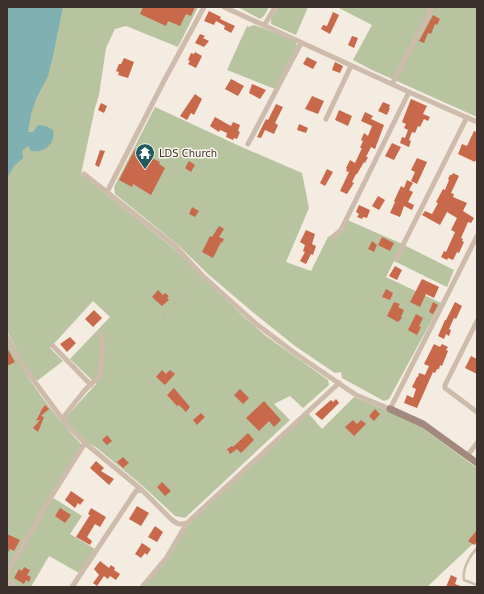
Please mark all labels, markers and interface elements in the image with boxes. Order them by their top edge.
temple icon: LDS Church [134,142,156,170]
place label: LDS Church [159,148,217,159]

